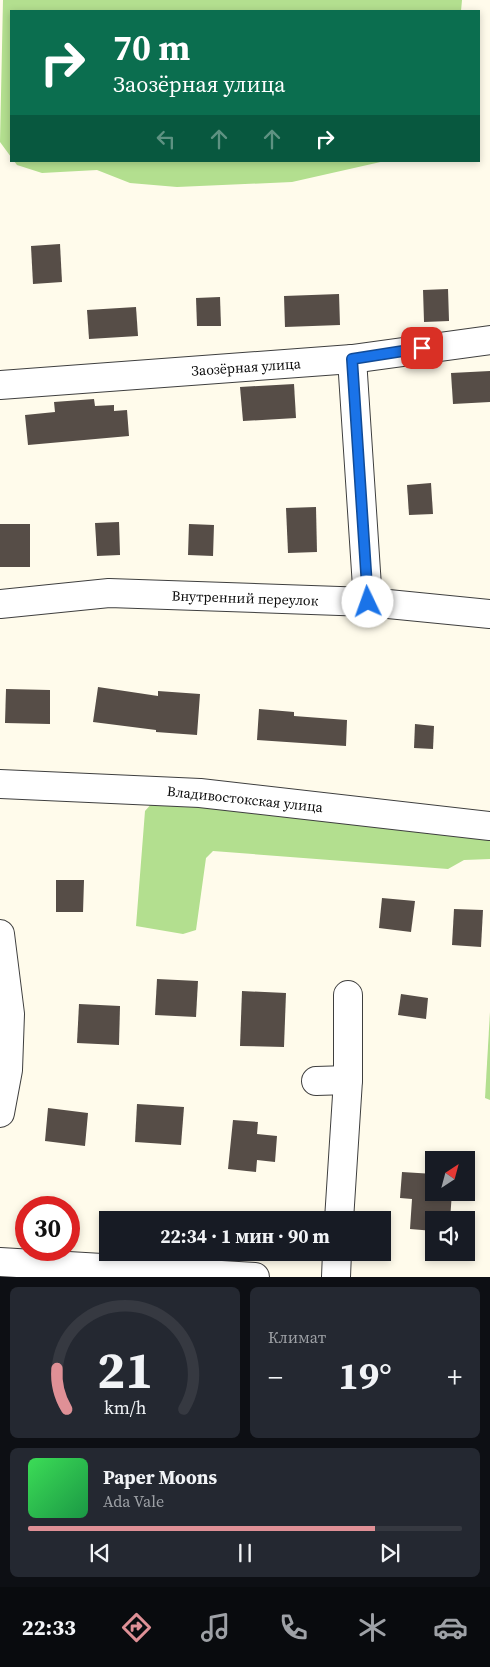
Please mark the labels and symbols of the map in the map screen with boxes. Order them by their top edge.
pin [401,327,443,369]
street label: Заозёрная улица [191,353,302,381]
position arrow [341,575,393,627]
street label: Внутренний переулок [171,585,319,611]
street label: Владивостокская улица [166,781,325,817]
north arrow [425,1151,475,1201]
speed limit sign: 30 [15,1196,80,1261]

